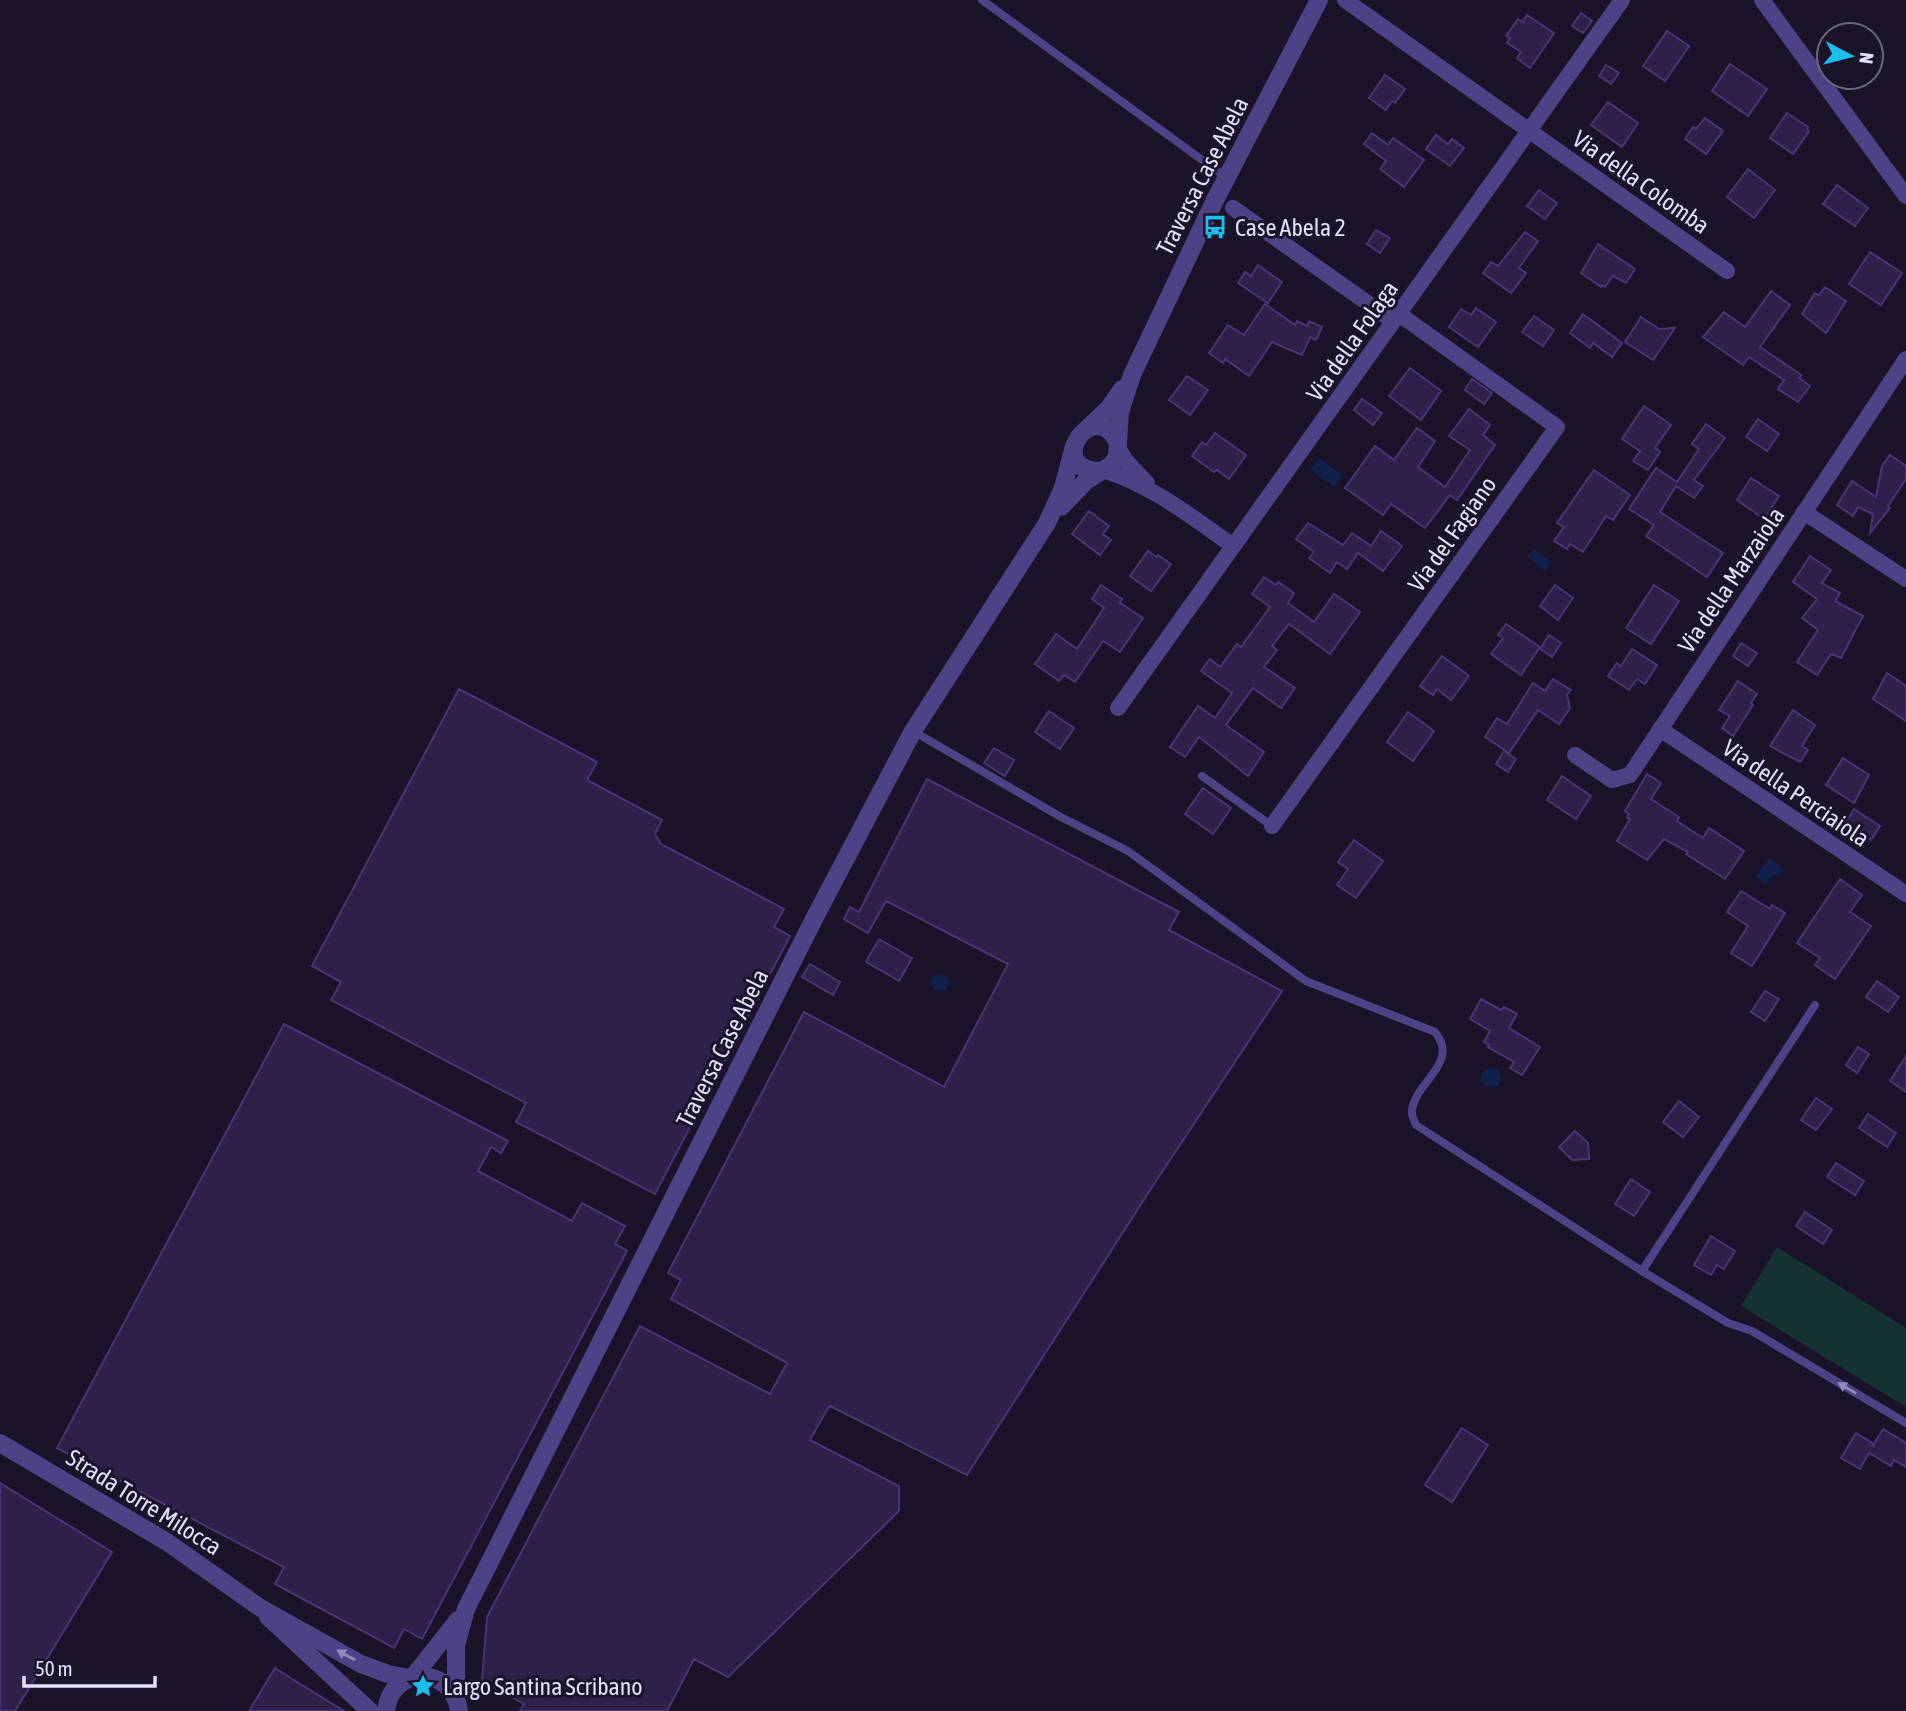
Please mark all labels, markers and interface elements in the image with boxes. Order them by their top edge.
north arrow [1815,21,1885,91]
text: N [1855,51,1878,65]
street label: Traversa Case Abela [1151,93,1253,259]
street label: Via della Colomba [1568,125,1714,239]
bus stop icon: Case Abela 2 [1201,213,1229,241]
place label: Case Abela 2 [1235,214,1346,241]
street label: Via della Folaga [1301,276,1403,406]
street label: Via del Fagiano [1403,471,1501,597]
street label: Via della Marzaiola [1672,502,1790,658]
street label: Via della Perciaiola [1718,734,1874,852]
street label: Traversa Case Abela [671,965,773,1131]
one-way arrow [1838,1382,1857,1395]
street label: Strada Torre Milocca [62,1444,226,1560]
scale bar [24,1644,156,1688]
one-way arrow [336,1649,356,1661]
text: 50 m [35,1656,73,1680]
place icon: Largo Santina Scribano [409,1672,437,1700]
place label: Largo Santina Scribano [443,1673,643,1700]

